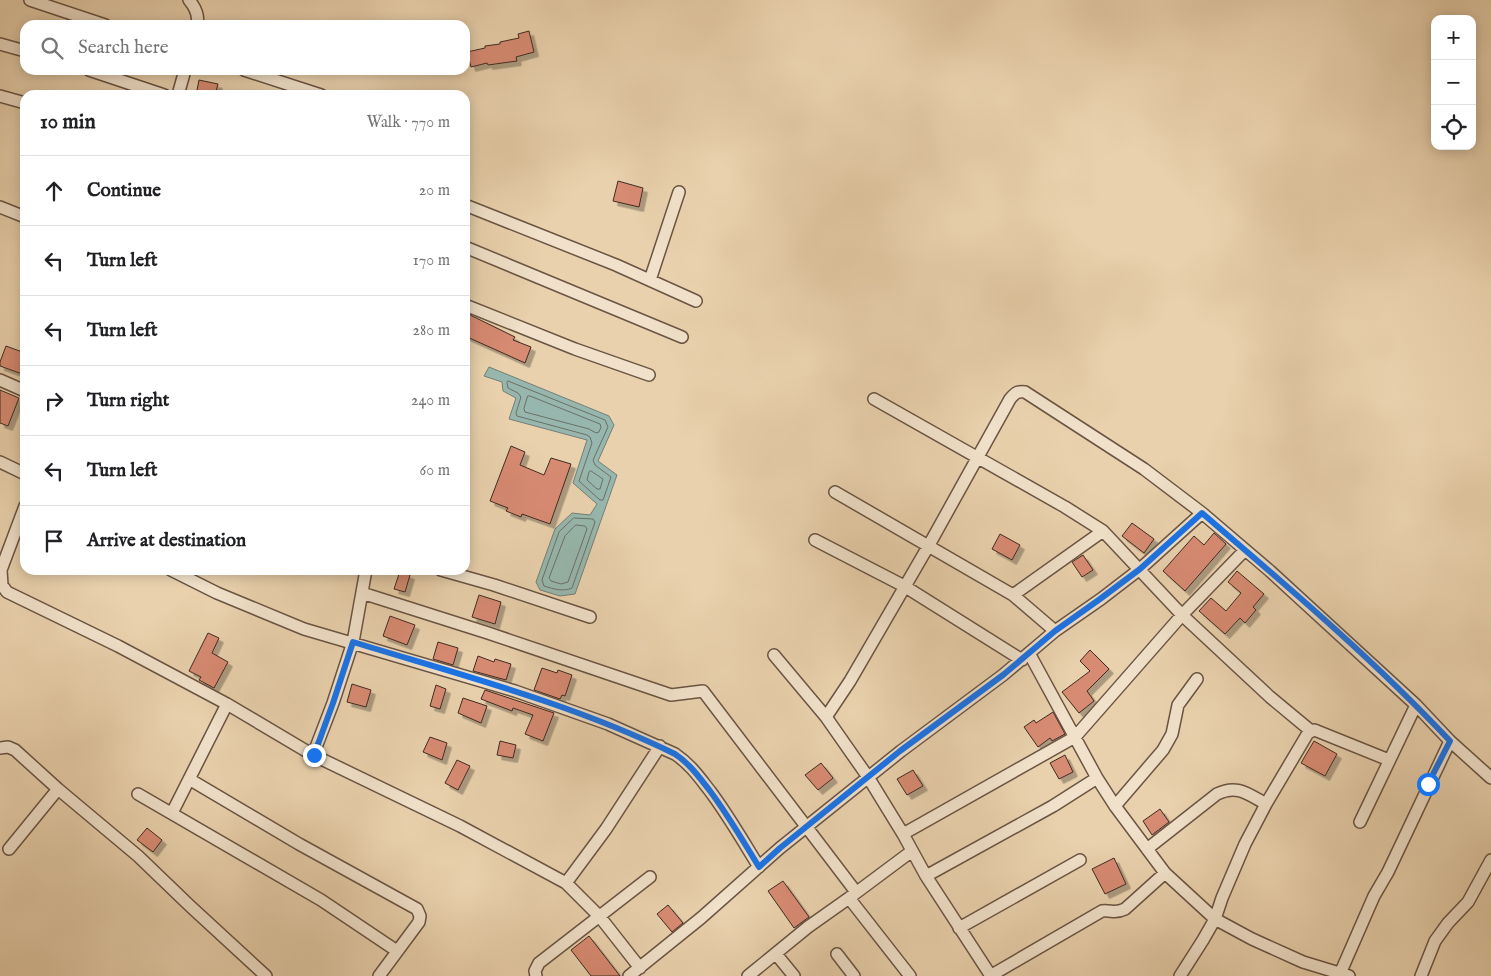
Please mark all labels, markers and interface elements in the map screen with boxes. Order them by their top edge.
map controls [1431,15,1476,150]
button: + [1431,15,1476,60]
search box [20,20,470,75]
icon: search [38,34,66,62]
text: Search here [78,36,169,60]
button: − [1431,60,1476,105]
button: locate [1431,105,1476,150]
text: 10 min [40,109,96,136]
text: Walk · 770 m [367,113,450,133]
icon: ahead [40,177,68,205]
text: Continue [87,179,161,203]
text: 20 m [419,181,450,201]
icon: left [40,247,68,275]
text: Turn left [87,249,158,273]
text: 170 m [413,251,450,271]
icon: left [40,317,68,345]
text: Turn left [87,319,158,343]
text: 280 m [413,321,450,341]
icon: right [40,387,68,415]
text: Turn right [87,389,169,413]
text: 240 m [411,391,450,411]
icon: left [40,457,68,485]
text: Turn left [87,459,158,483]
text: 60 m [420,461,450,481]
icon: arrive [40,527,68,555]
text: Arrive at destination [87,529,246,553]
route end [303,744,326,767]
route start [1417,773,1440,796]

